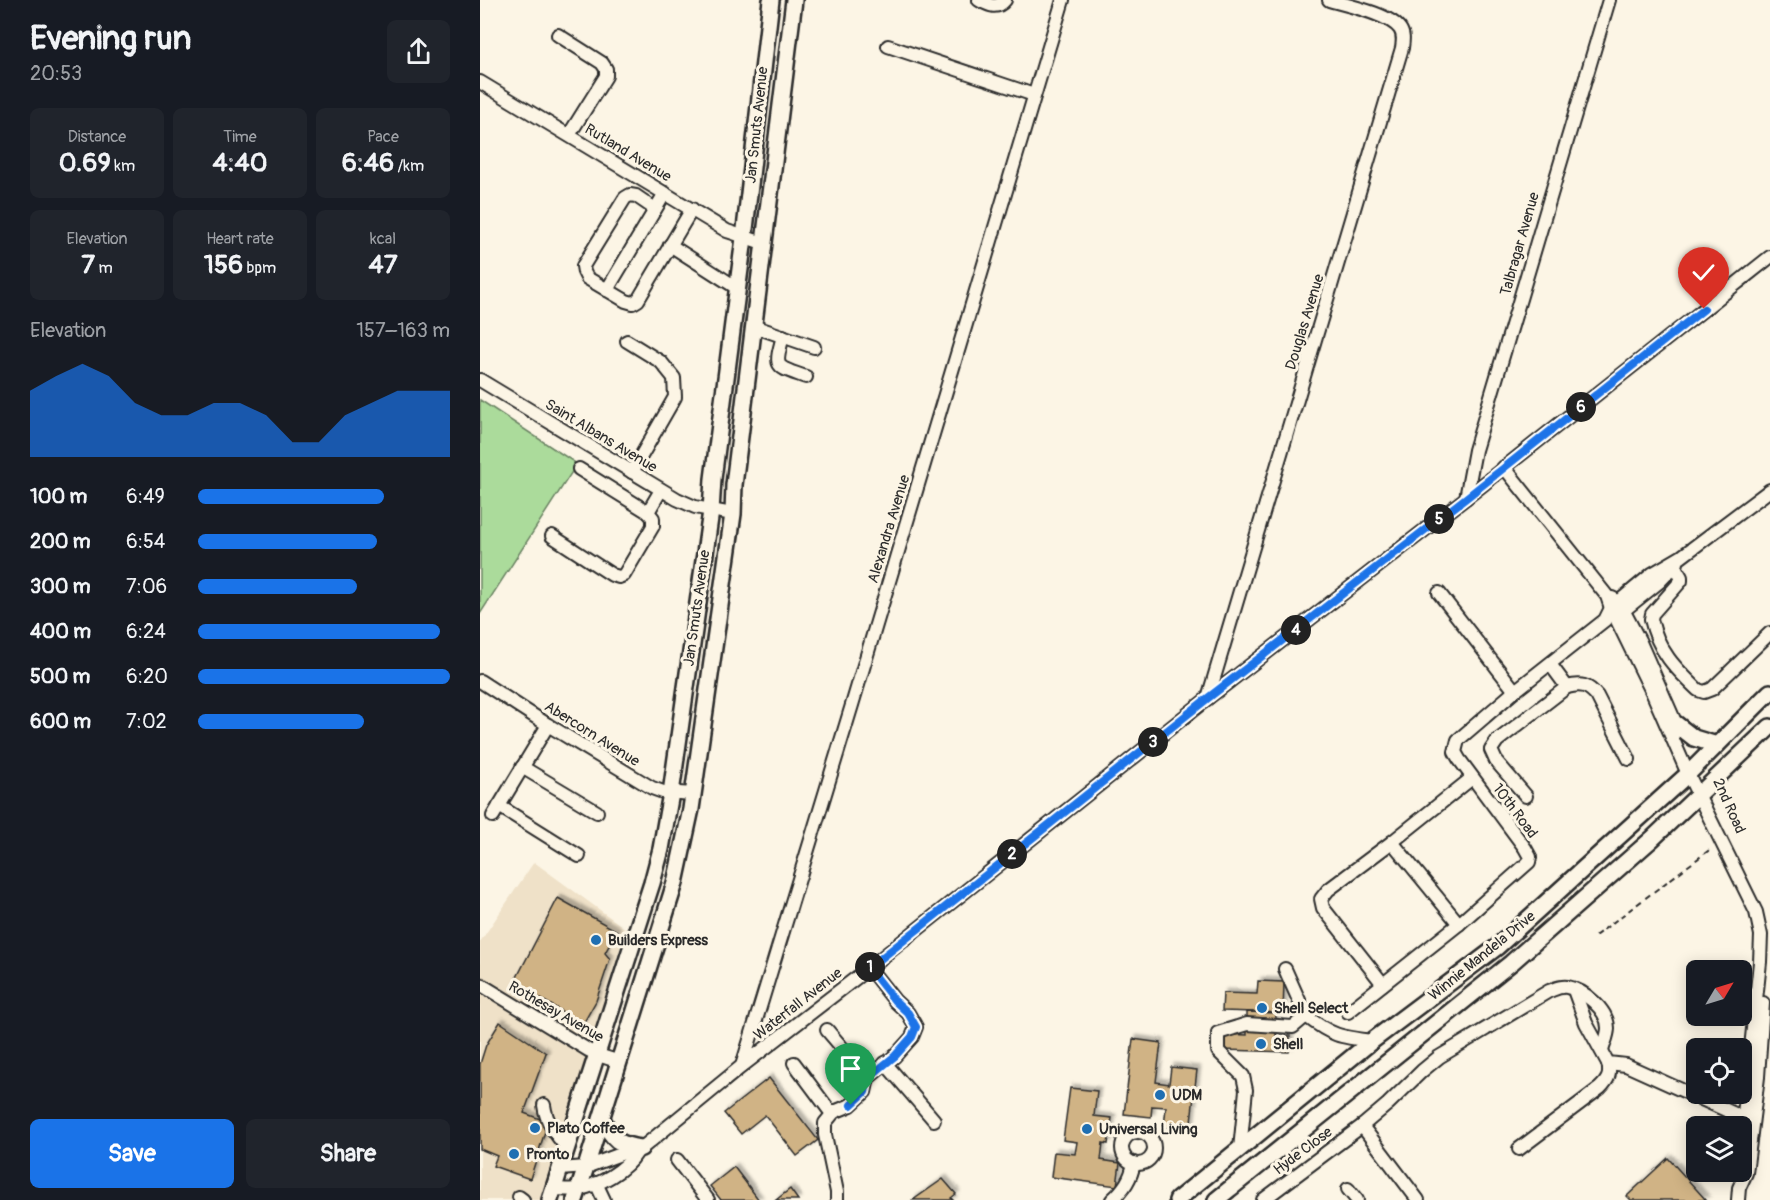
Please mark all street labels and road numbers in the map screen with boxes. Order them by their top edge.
street label: Jan Smuts Avenue [741,65,773,184]
street label: Rutland Avenue [581,120,675,187]
street label: Talbragar Avenue [1496,189,1544,298]
street label: Douglas Avenue [1281,271,1329,372]
street label: Saint Albans Avenue [542,395,661,477]
street label: Alexandra Avenue [864,472,915,585]
street label: Jan Smuts Avenue [679,548,715,667]
street label: Abercorn Avenue [541,697,644,771]
street label: 2nd Road [1708,775,1750,837]
street label: 10th Road [1488,780,1542,842]
street label: Winnie Mandela Drive [1425,907,1540,1005]
street label: Waterfall Avenue [750,963,847,1044]
street label: Rothesay Avenue [505,977,607,1047]
street label: Hyde Close [1270,1122,1337,1179]

